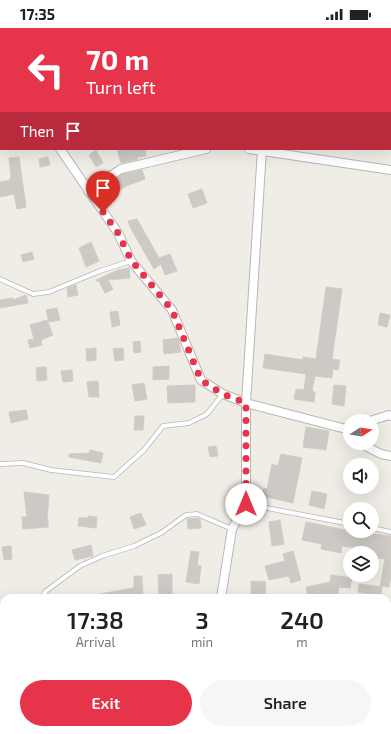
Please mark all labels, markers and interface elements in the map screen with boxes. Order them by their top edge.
text: 17:35 [20,5,55,23]
text: 70 m [86,42,149,76]
icon: left [20,44,72,96]
text: Turn left [86,76,156,98]
icon: arrive [62,120,84,142]
text: Then [20,122,54,140]
pin [86,171,120,212]
icon: arrive [92,177,114,199]
north arrow [343,414,379,450]
map controls [343,414,379,582]
button: sound [343,458,379,494]
position arrow [225,483,267,525]
button: search [343,502,379,538]
button: layers [343,546,379,582]
text: 17:38 [67,605,124,634]
text: 3 [195,605,209,634]
text: 240 [280,605,324,634]
text: Arrival [76,634,115,650]
text: min [191,634,213,650]
text: m [296,634,308,650]
button: Exit [20,680,192,726]
button: Share [200,680,371,726]

